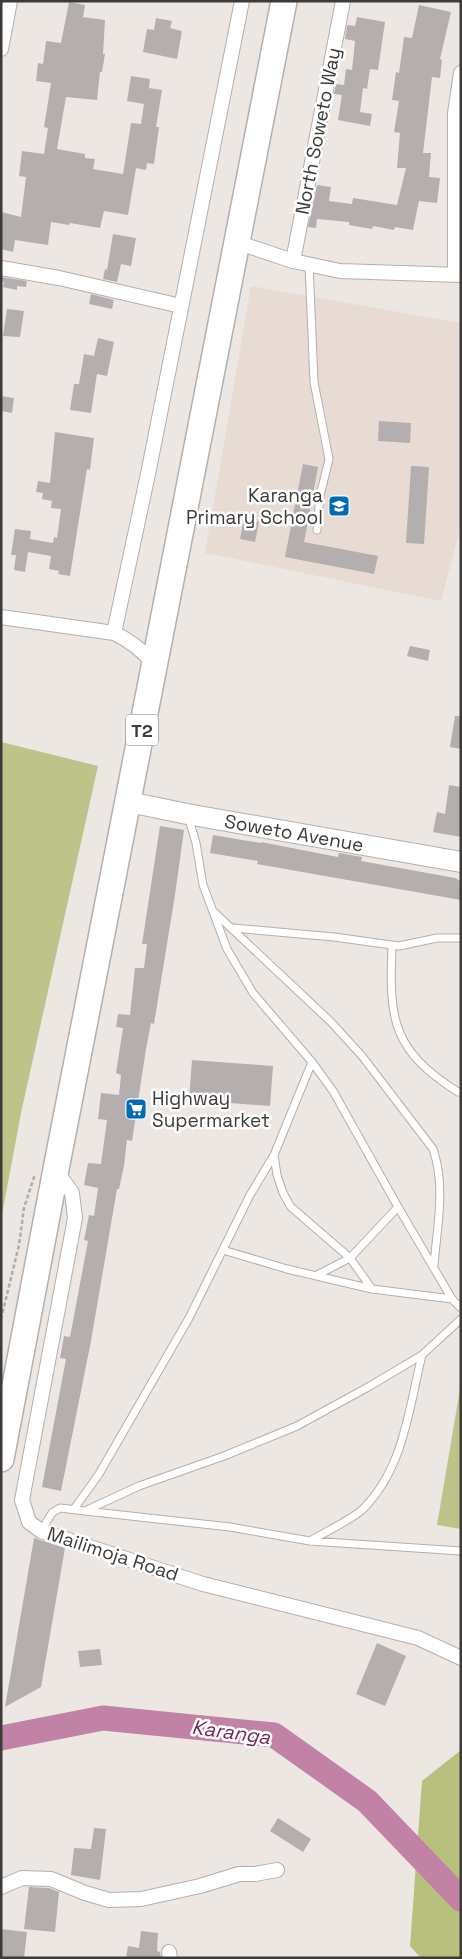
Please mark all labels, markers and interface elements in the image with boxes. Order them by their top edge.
street label: North Soweto Way [290,45,346,217]
place label: Karanga Primary School [186,483,323,530]
school or university icon: Karanga Primary School [327,494,351,518]
road number: T2 [126,714,158,746]
street label: Soweto Avenue [222,808,366,858]
place label: Highway Supermarket [152,1086,270,1133]
supermarket icon: Highway Supermarket [124,1097,148,1121]
street label: Mailimoja Road [44,1521,182,1587]
water label: Karanga [190,1714,272,1750]

